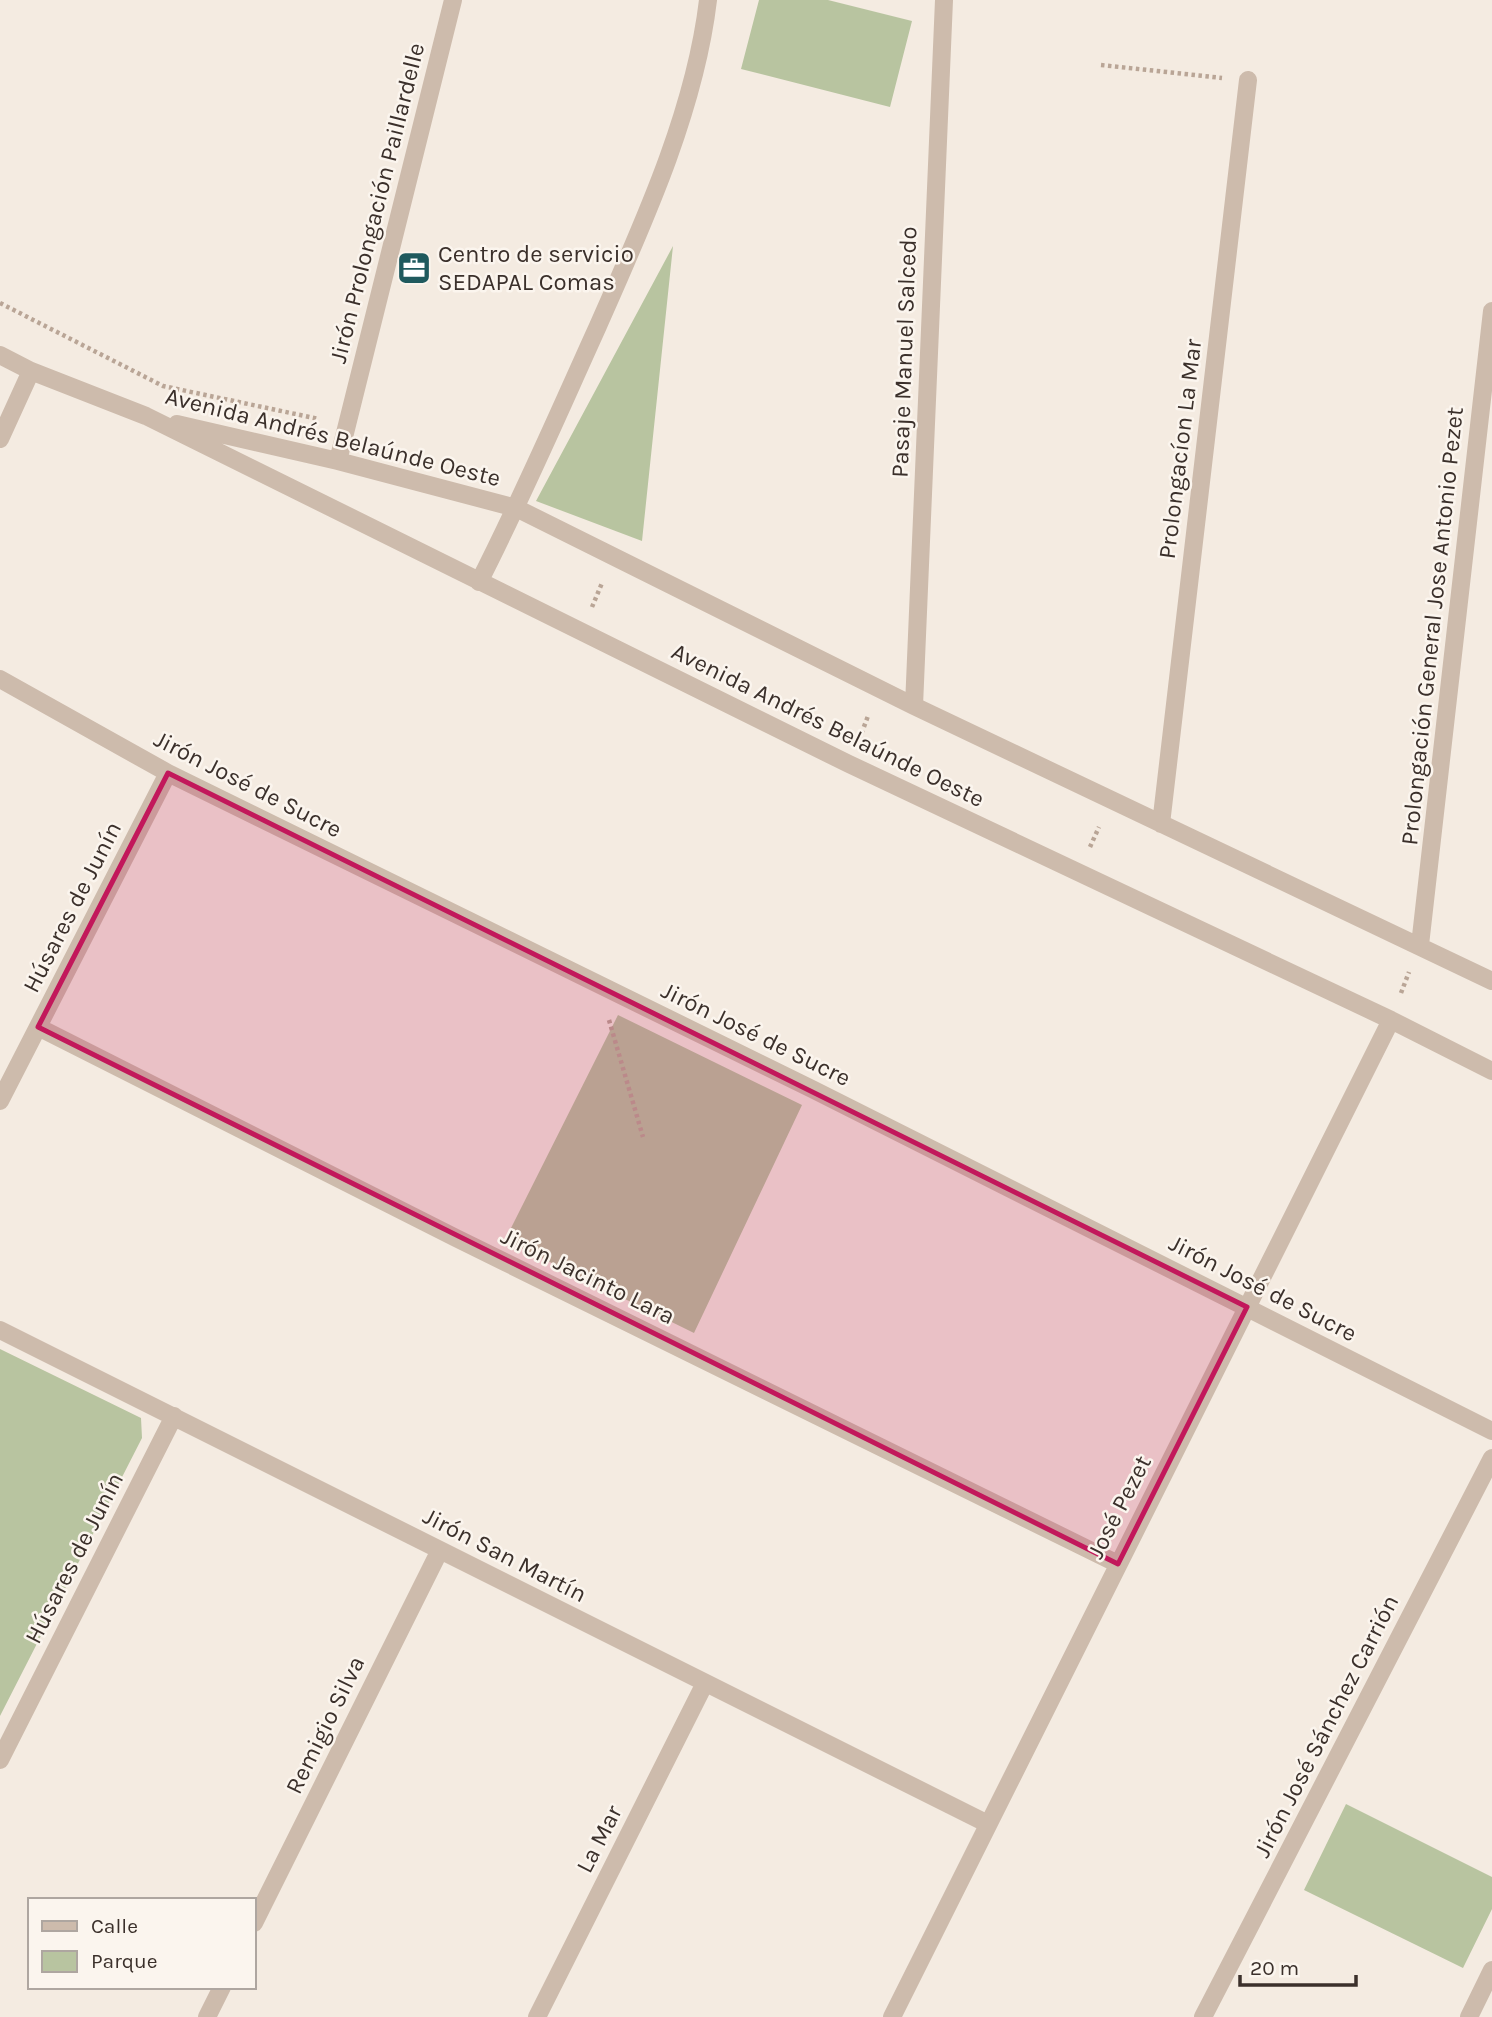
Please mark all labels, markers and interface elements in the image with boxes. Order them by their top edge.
street label: Jirón Prolongación Paillardelle [324,40,430,366]
street label: Pasaje Manuel Salcedo [886,226,922,478]
place label: Centro de servicio SEDAPAL Comas [438,240,634,296]
office icon: Centro de servicio SEDAPAL Comas [395,249,433,287]
street label: Prolongacíon La Mar [1153,337,1207,561]
street label: Avenida Andrés Belaúnde Oeste [163,382,503,492]
street label: Prolongación General Jose Antonio Pezet [1395,405,1469,847]
street label: Avenida Andrés Belaúnde Oeste [667,637,989,813]
street label: Jirón José de Sucre [149,725,347,843]
street label: Húsares de Junín [17,817,127,997]
street label: Jirón José de Sucre [657,976,855,1092]
street label: Jirón Jacinto Lara [497,1222,679,1330]
street label: Jirón José de Sucre [1164,1229,1362,1347]
street label: José Pezet [1081,1451,1157,1563]
street label: Húsares de Junín [19,1468,129,1648]
street label: Jirón San Martín [419,1502,591,1608]
street label: Jirón José Sánchez Carrión [1248,1590,1404,1862]
street label: Remigio Silva [280,1652,370,1798]
street label: La Mar [570,1800,628,1878]
legend [28,1898,256,1989]
text: Calle [91,1914,138,1938]
scale bar [1240,1944,1356,1988]
text: Parque [91,1949,158,1973]
text: 20 m [1250,1956,1299,1980]

